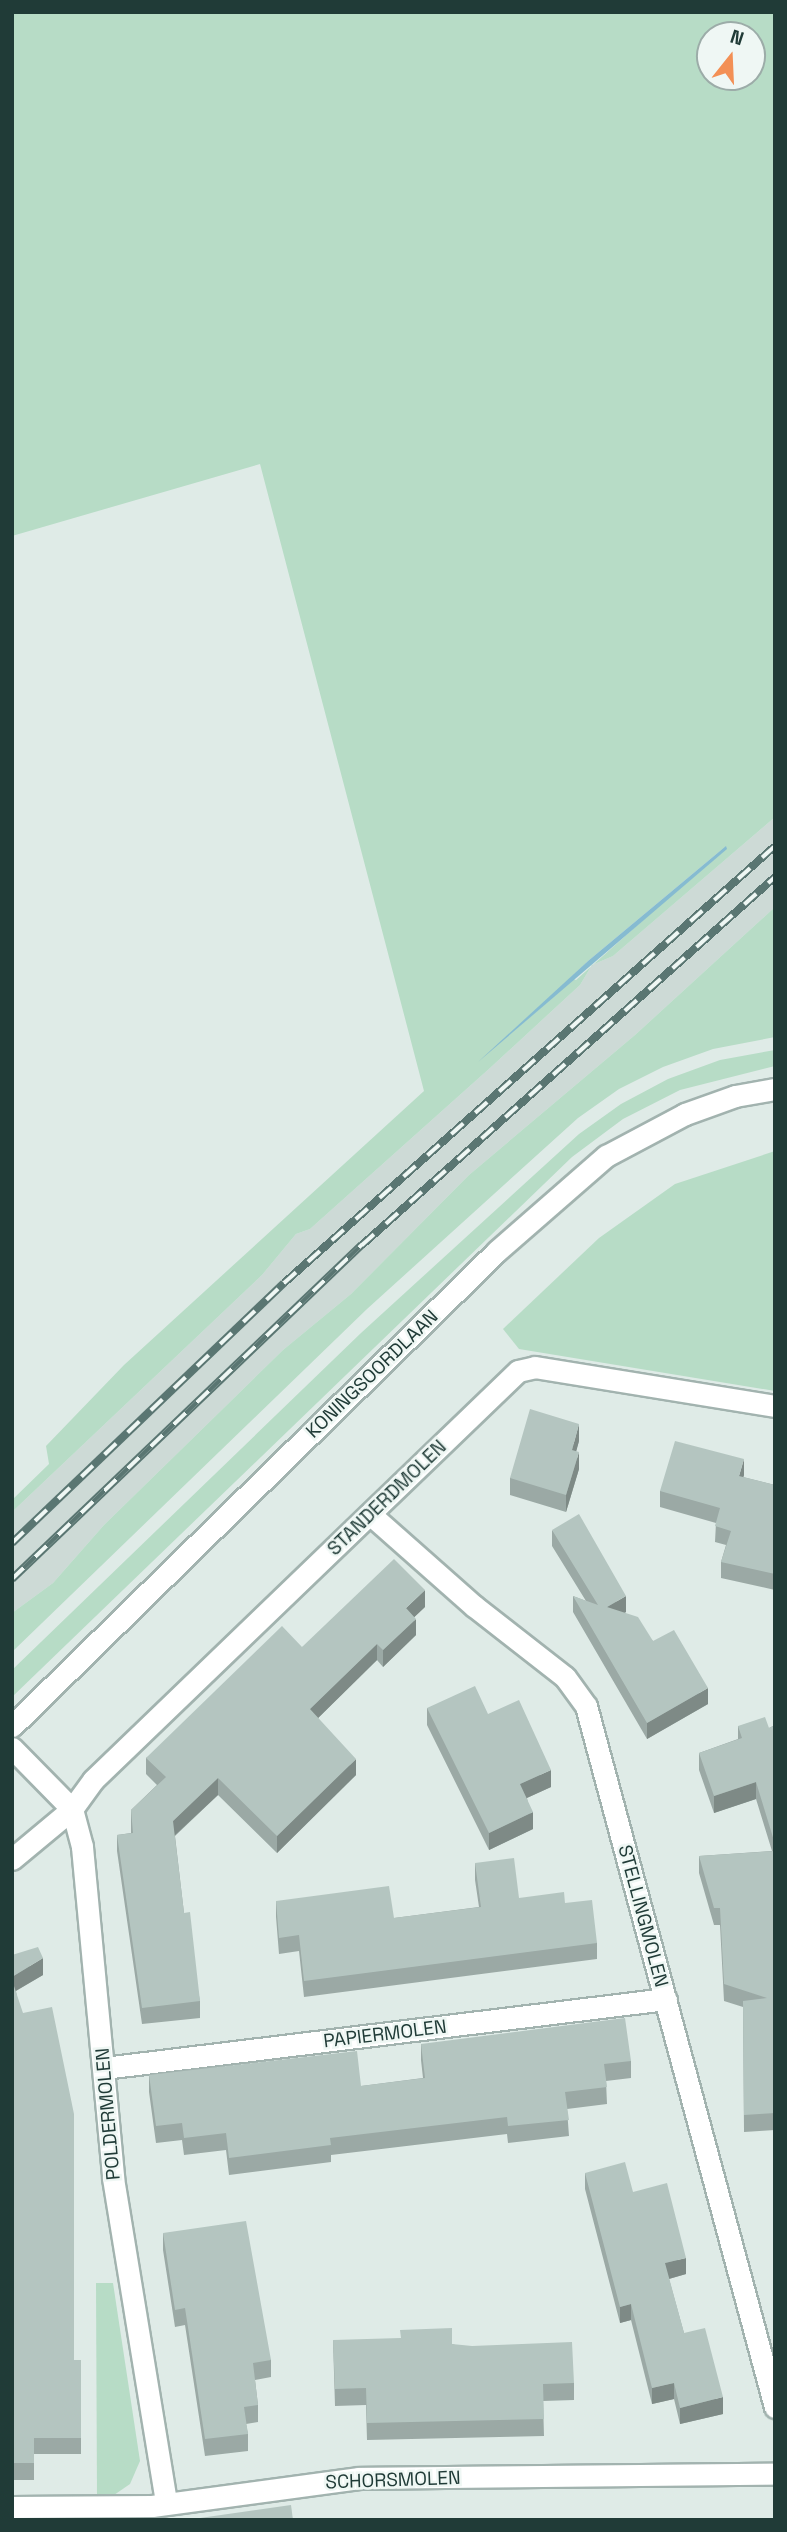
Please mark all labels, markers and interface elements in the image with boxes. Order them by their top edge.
north arrow [696,21,766,91]
text: N [727,24,747,51]
street label: KONINGSOORDLAAN [301,1305,443,1443]
street label: STANDERDMOLEN [323,1436,451,1560]
street label: STELLINGMOLEN [613,1842,673,1990]
street label: PAPIERMOLEN [322,2015,448,2053]
street label: POLDERMOLEN [91,2047,125,2181]
street label: SCHORSMOLEN [325,2466,461,2494]

